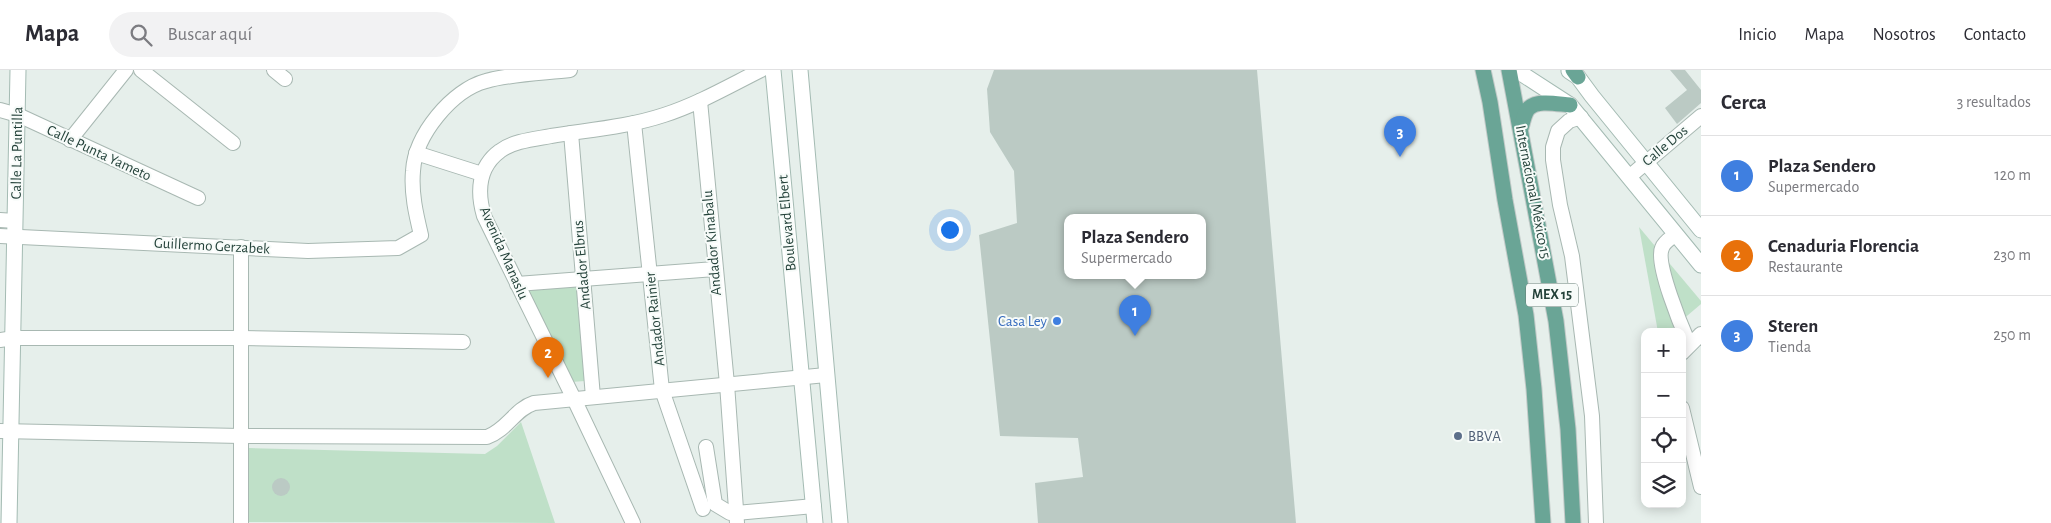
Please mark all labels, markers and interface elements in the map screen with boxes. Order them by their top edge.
search box [109,12,459,57]
icon: search [127,21,155,49]
text: Mapa [25,22,79,46]
text: Buscar aquí [167,25,252,44]
text: Inicio [1738,26,1777,44]
text: Mapa [1805,26,1844,44]
text: Nosotros [1872,26,1936,44]
text: Contacto [1964,26,2026,44]
text: Cerca [1721,92,1767,113]
text: 3 resultados [1957,94,2031,110]
street label: Calle La Puntilla [9,106,25,200]
pin: 3 [1384,116,1416,157]
street label: Calle Punta Yameto [45,122,153,184]
street label: Calle Dos [1639,123,1691,169]
street label: Internacional México 15 [1513,124,1553,260]
text: Plaza Sendero [1768,157,1876,176]
text: 1 [1734,167,1740,183]
text: 120 m [1994,167,2031,183]
street label: Boulevard Elbert [775,174,799,272]
text: Supermercado [1768,179,1859,195]
street label: Andador Kinabalu [700,189,724,296]
street label: Avenida Manaslu [477,204,531,302]
popup [1064,214,1206,279]
your location [937,217,963,243]
street label: Andador Elbrus [571,220,593,310]
text: Plaza Sendero [1081,228,1189,247]
street label: Guillermo Gerzabek [154,235,270,257]
text: Cenaduria Florencia [1768,237,1919,256]
text: 2 [1733,247,1741,263]
text: 230 m [1993,247,2031,263]
text: Supermercado [1081,250,1172,266]
text: Restaurante [1768,259,1843,275]
street label: Andador Rainier [643,271,667,367]
road number: MEX 15 [1526,284,1578,306]
pin: 1 [1119,295,1151,336]
place label: Casa Ley [998,314,1048,329]
marker: Casa Ley [1051,315,1063,327]
text: Steren [1768,317,1818,336]
text: 3 [1734,327,1740,343]
text: 250 m [1993,327,2031,343]
map controls [1641,328,1686,508]
button: + [1641,328,1686,373]
pin: 2 [532,337,564,378]
text: Tienda [1768,339,1811,355]
button: − [1641,373,1686,418]
button: locate [1641,418,1686,463]
place label: BBVA [1468,429,1501,444]
marker: BBVA [1452,430,1464,442]
button: layers [1641,463,1686,508]

